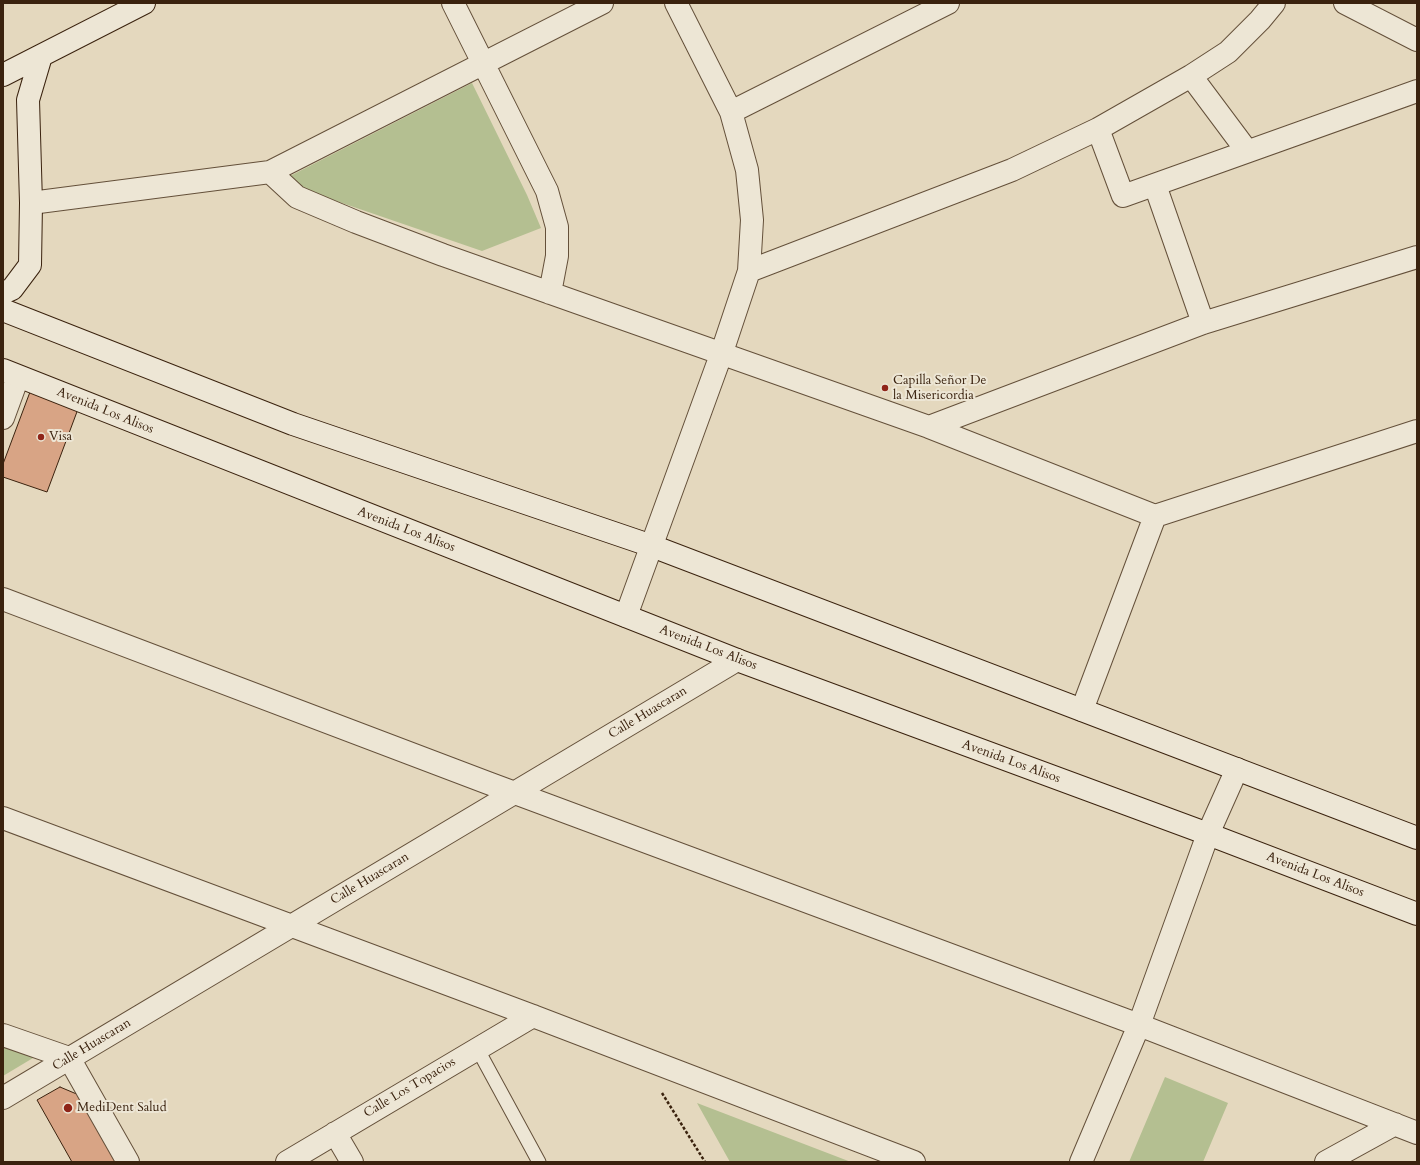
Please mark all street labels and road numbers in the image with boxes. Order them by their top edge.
street label: Avenida Los Alisos [54,384,156,438]
street label: Avenida Los Alisos [355,504,457,556]
street label: Avenida Los Alisos [657,622,759,674]
street label: Calle Huascaran [606,683,690,743]
street label: Avenida Los Alisos [960,737,1062,787]
street label: Calle Huascaran [328,849,412,909]
street label: Avenida Los Alisos [1264,849,1366,901]
street label: Calle Huascaran [50,1015,134,1075]
street label: Calle Los Topacios [361,1054,459,1122]

